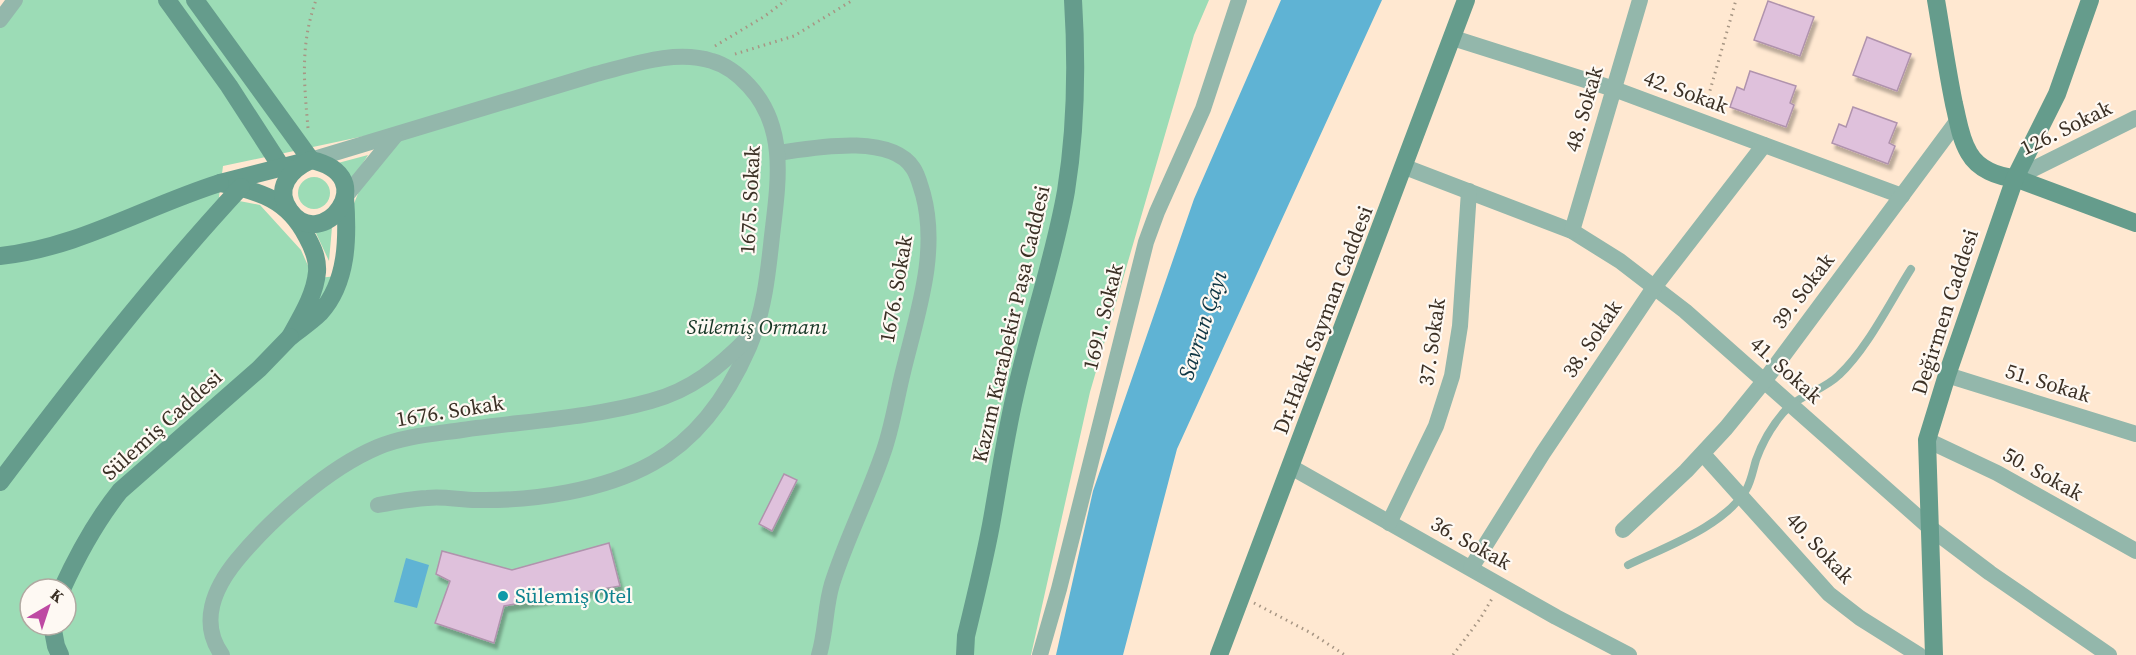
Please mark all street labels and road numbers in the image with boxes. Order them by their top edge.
street label: 48. Sokak [1557,62,1610,155]
street label: 42. Sokak [1640,63,1733,120]
street label: 126. Sokak [2015,93,2117,162]
street label: 1675. Sokak [732,144,767,255]
street label: Kazım Karabekir Paşa Caddesi [964,182,1057,465]
street label: Dr.Hakkı Sayman Caddesi [1266,202,1379,438]
street label: Değirmen Caddesi [1904,225,1985,398]
street label: 1676. Sokak [872,232,919,345]
street label: 39. Sokak [1765,246,1841,335]
street label: 1691. Sokak [1075,260,1130,373]
street label: 38. Sokak [1555,294,1628,383]
street label: 37. Sokak [1411,296,1452,387]
street label: 41. Sokak [1744,329,1829,410]
street label: 51. Sokak [2002,356,2095,409]
street label: Sülemiş Caddesi [95,363,228,487]
street label: 1676. Sokak [394,388,506,433]
street label: 50. Sokak [1998,440,2089,508]
street label: 40. Sokak [1780,506,1861,590]
street label: 36. Sokak [1426,509,1517,577]

